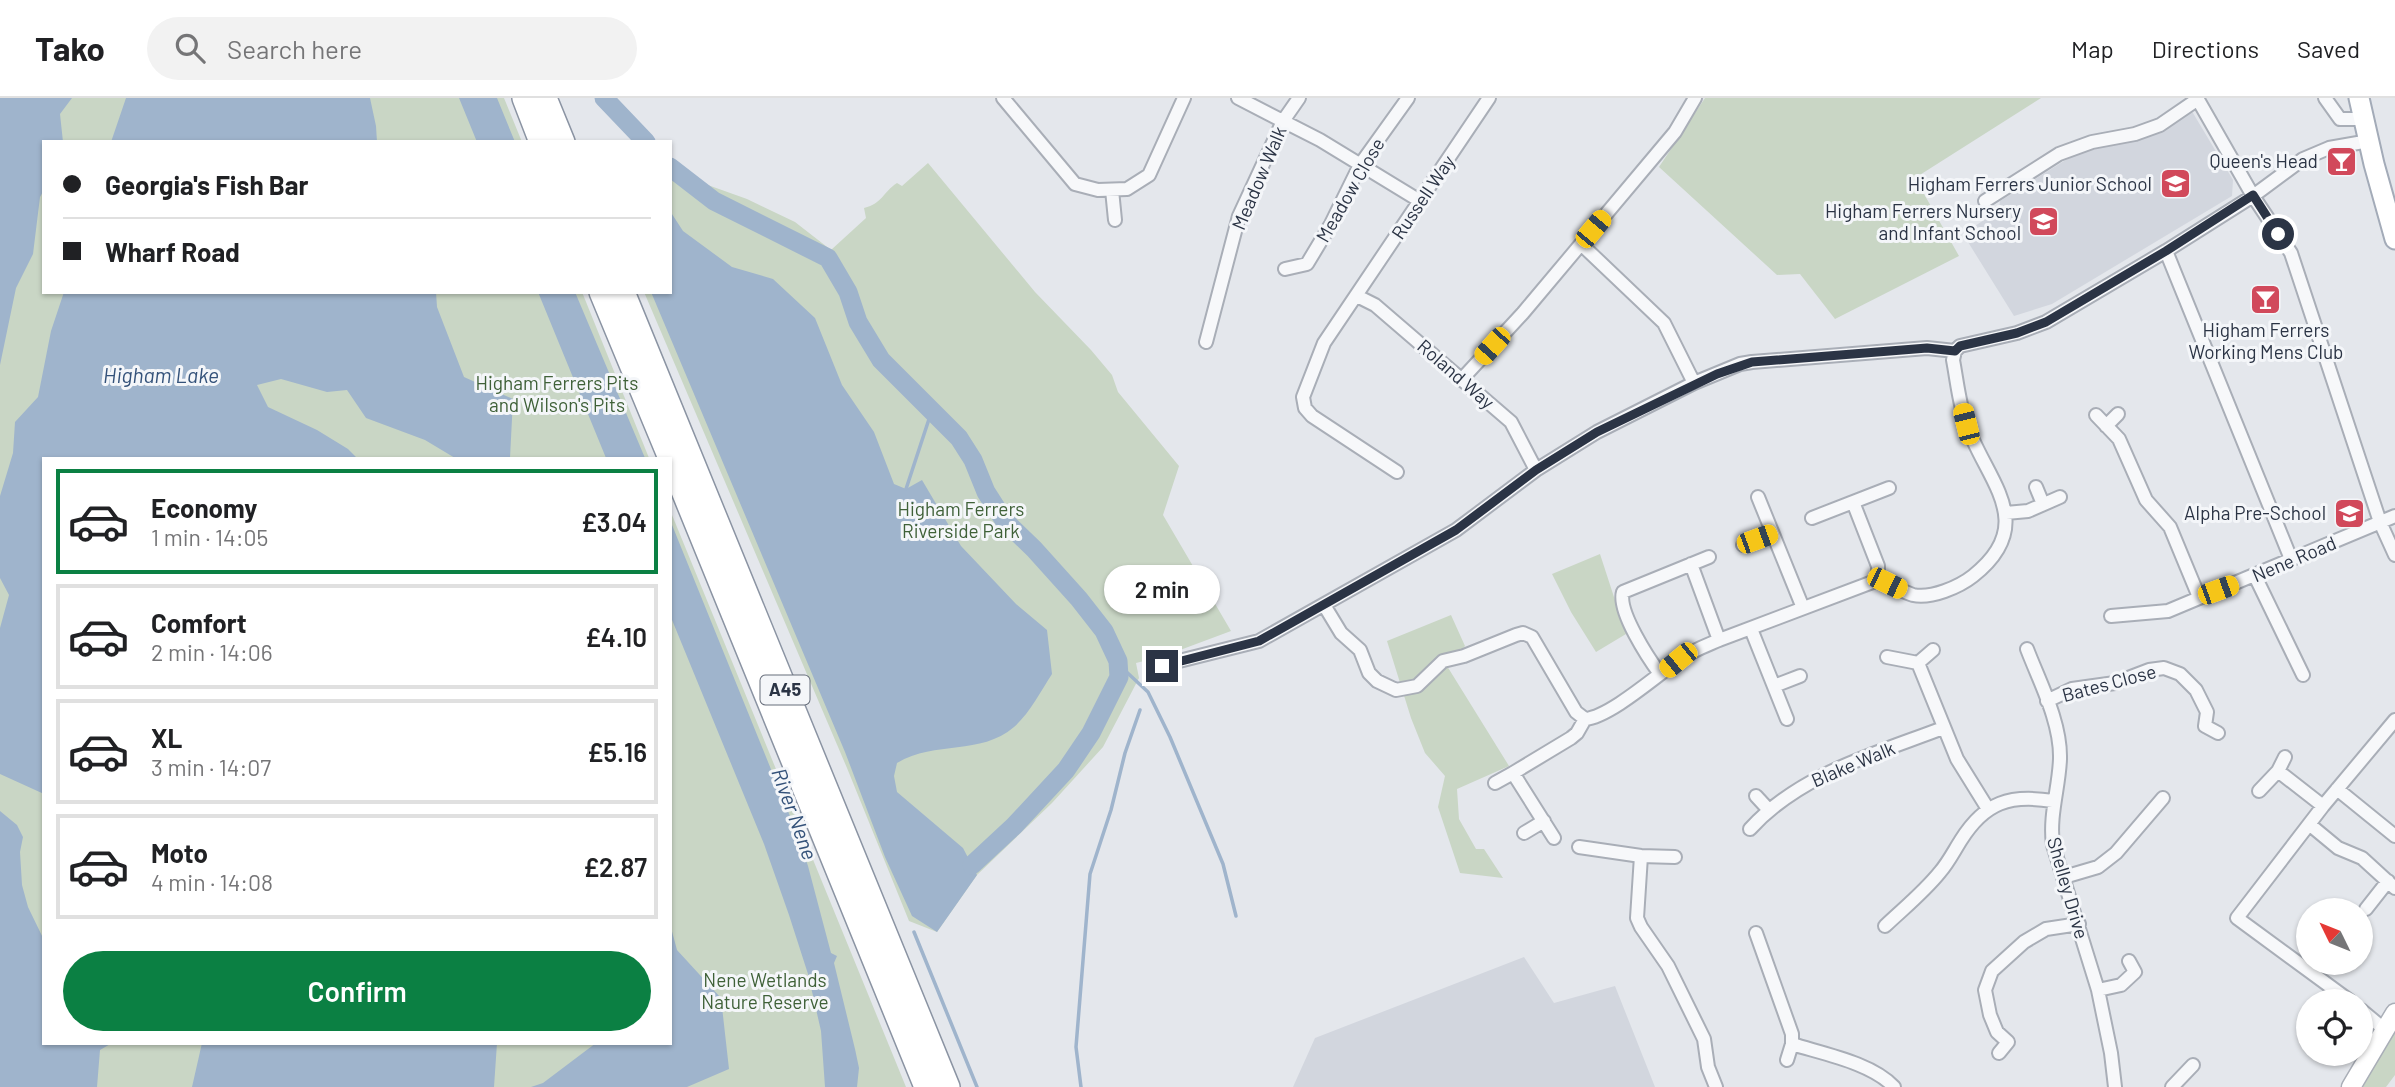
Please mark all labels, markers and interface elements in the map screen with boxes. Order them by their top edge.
search box [147,17,637,80]
text: Tako [35,28,105,68]
icon: search [171,29,209,67]
text: Search here [227,33,362,64]
text: Map [2071,34,2114,63]
text: Directions [2152,34,2259,63]
text: Saved [2297,34,2360,63]
street label: Meadow Walk [1226,122,1291,233]
street label: Meadow Close [1310,133,1389,246]
bar icon: Queen's Head [2324,144,2358,178]
place label: Queen's Head [2209,149,2318,172]
street label: Russell Way [1386,150,1459,243]
school or university icon: Higham Ferrers Junior School [2158,167,2192,201]
text: Georgia's Fish Bar [105,169,309,200]
place label: Higham Ferrers Junior School [1908,172,2152,195]
place label: Higham Ferrers Nursery and Infant School [1825,199,2021,244]
school or university icon: Higham Ferrers Nursery and Infant School [2027,205,2061,239]
car [1572,206,1615,252]
route start [2262,218,2294,250]
text: Wharf Road [105,236,240,267]
bar icon: Higham Ferrers Working Mens Club [2249,282,2283,316]
place label: Higham Ferrers Working Mens Club [2189,318,2343,363]
car [1471,323,1514,369]
street label: Roland Way [1413,334,1500,413]
water label: Higham Lake [103,362,219,387]
park label: Higham Ferrers Pits and Wilson's Pits [476,371,638,416]
car [1951,401,1982,447]
icon: car [67,490,130,553]
text: Economy [151,492,257,523]
school or university icon: Alpha Pre-School [2332,496,2366,530]
park label: Higham Ferrers Riverside Park [898,497,1024,542]
place label: Alpha Pre-School [2184,501,2326,524]
text: £3.04 [581,506,647,537]
car [1734,522,1781,556]
text: 1 min · 14:05 [151,523,268,551]
street label: Nene Road [2248,531,2339,587]
callout: 2 min [1104,564,1220,614]
car [1864,564,1911,602]
car [2195,573,2242,607]
text: 2 min [1135,575,1189,603]
icon: car [67,605,130,668]
text: Comfort [151,607,247,638]
text: £4.10 [585,621,647,652]
text: 2 min · 14:06 [151,638,273,666]
car [1656,639,1701,681]
route end [1146,650,1178,682]
street label: Bates Close [2059,659,2158,706]
road number: A45 [760,676,810,704]
icon: car [67,720,130,783]
text: XL [151,722,182,753]
text: £5.16 [587,736,647,767]
street label: Blake Walk [1808,736,1898,791]
text: 3 min · 14:07 [151,753,271,781]
water label: River Nene [767,764,824,863]
street label: Shelley Drive [2043,834,2094,941]
icon: car [67,835,130,898]
text: Moto [151,837,208,868]
text: £2.87 [583,851,647,882]
text: 4 min · 14:08 [151,868,273,896]
north arrow [2296,898,2373,975]
map controls [2296,898,2373,1066]
button: Confirm [63,951,651,1031]
park label: Nene Wetlands Nature Reserve [701,968,829,1013]
button: locate [2296,989,2373,1066]

